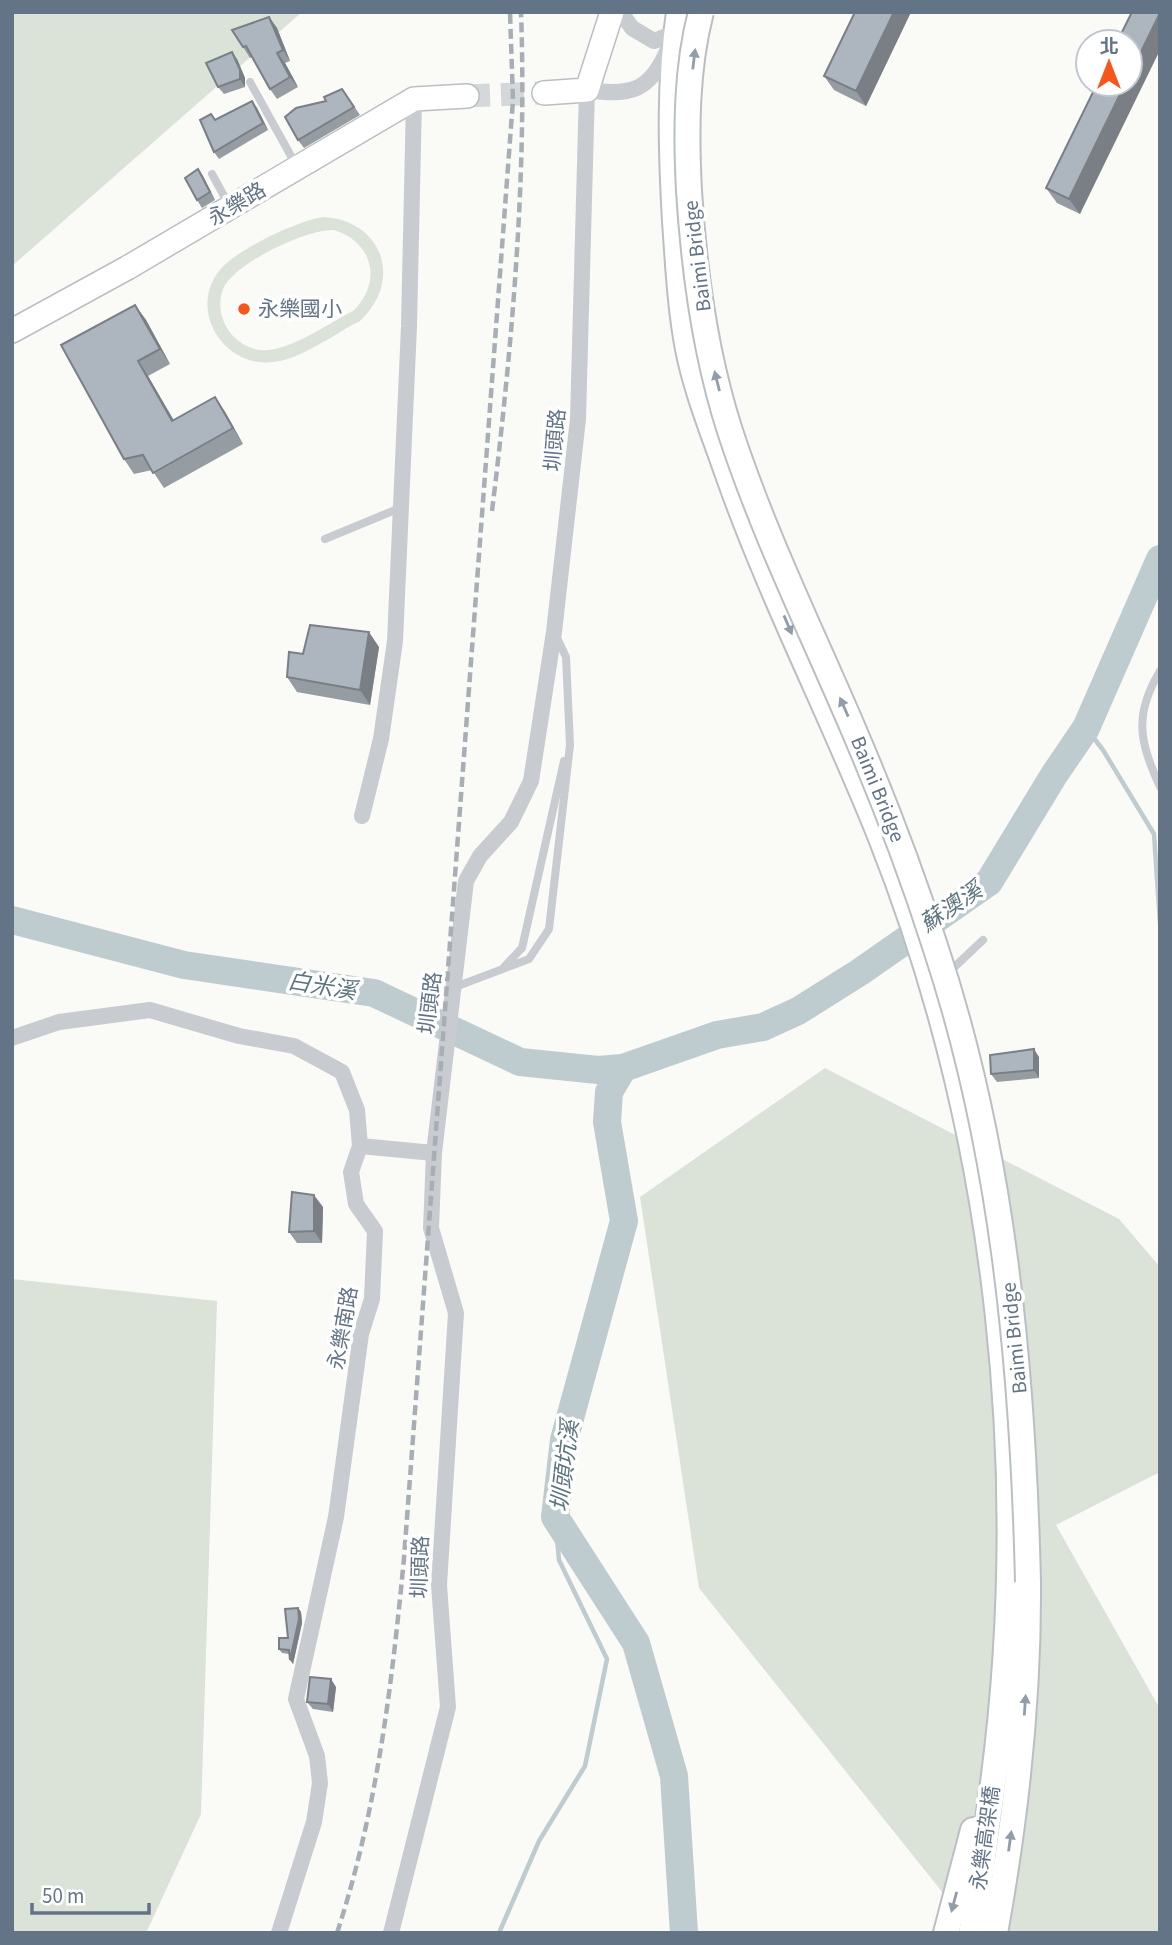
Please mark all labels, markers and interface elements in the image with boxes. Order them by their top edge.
north arrow [1074,28,1144,98]
text: 北 [1099,34,1119,61]
one-way arrow [688,47,699,69]
street label: 永樂路 [202,175,272,233]
street label: Baimi Bridge [675,199,719,313]
place label: 永樂國小 [258,294,342,324]
marker: 永樂國小 [236,301,252,317]
one-way arrow [711,370,722,392]
street label: 圳頭路 [537,407,573,473]
one-way arrow [782,615,794,635]
one-way arrow [838,697,850,717]
street label: Baimi Bridge [843,731,913,847]
water label: 蘇澳溪 [913,872,991,940]
water label: 白米溪 [285,964,362,1008]
street label: 圳頭路 [411,970,449,1036]
street label: Baimi Bridge [993,1281,1035,1395]
street label: 永樂南路 [321,1284,365,1372]
water label: 圳頭坑溪 [543,1415,587,1514]
street label: 圳頭路 [404,1535,436,1599]
one-way arrow [1020,1694,1031,1716]
street label: 永樂高架橋 [963,1784,1007,1892]
one-way arrow [1005,1830,1016,1852]
scale bar [32,1871,149,1915]
text: 50 m [42,1881,84,1911]
one-way arrow [948,1892,959,1914]

